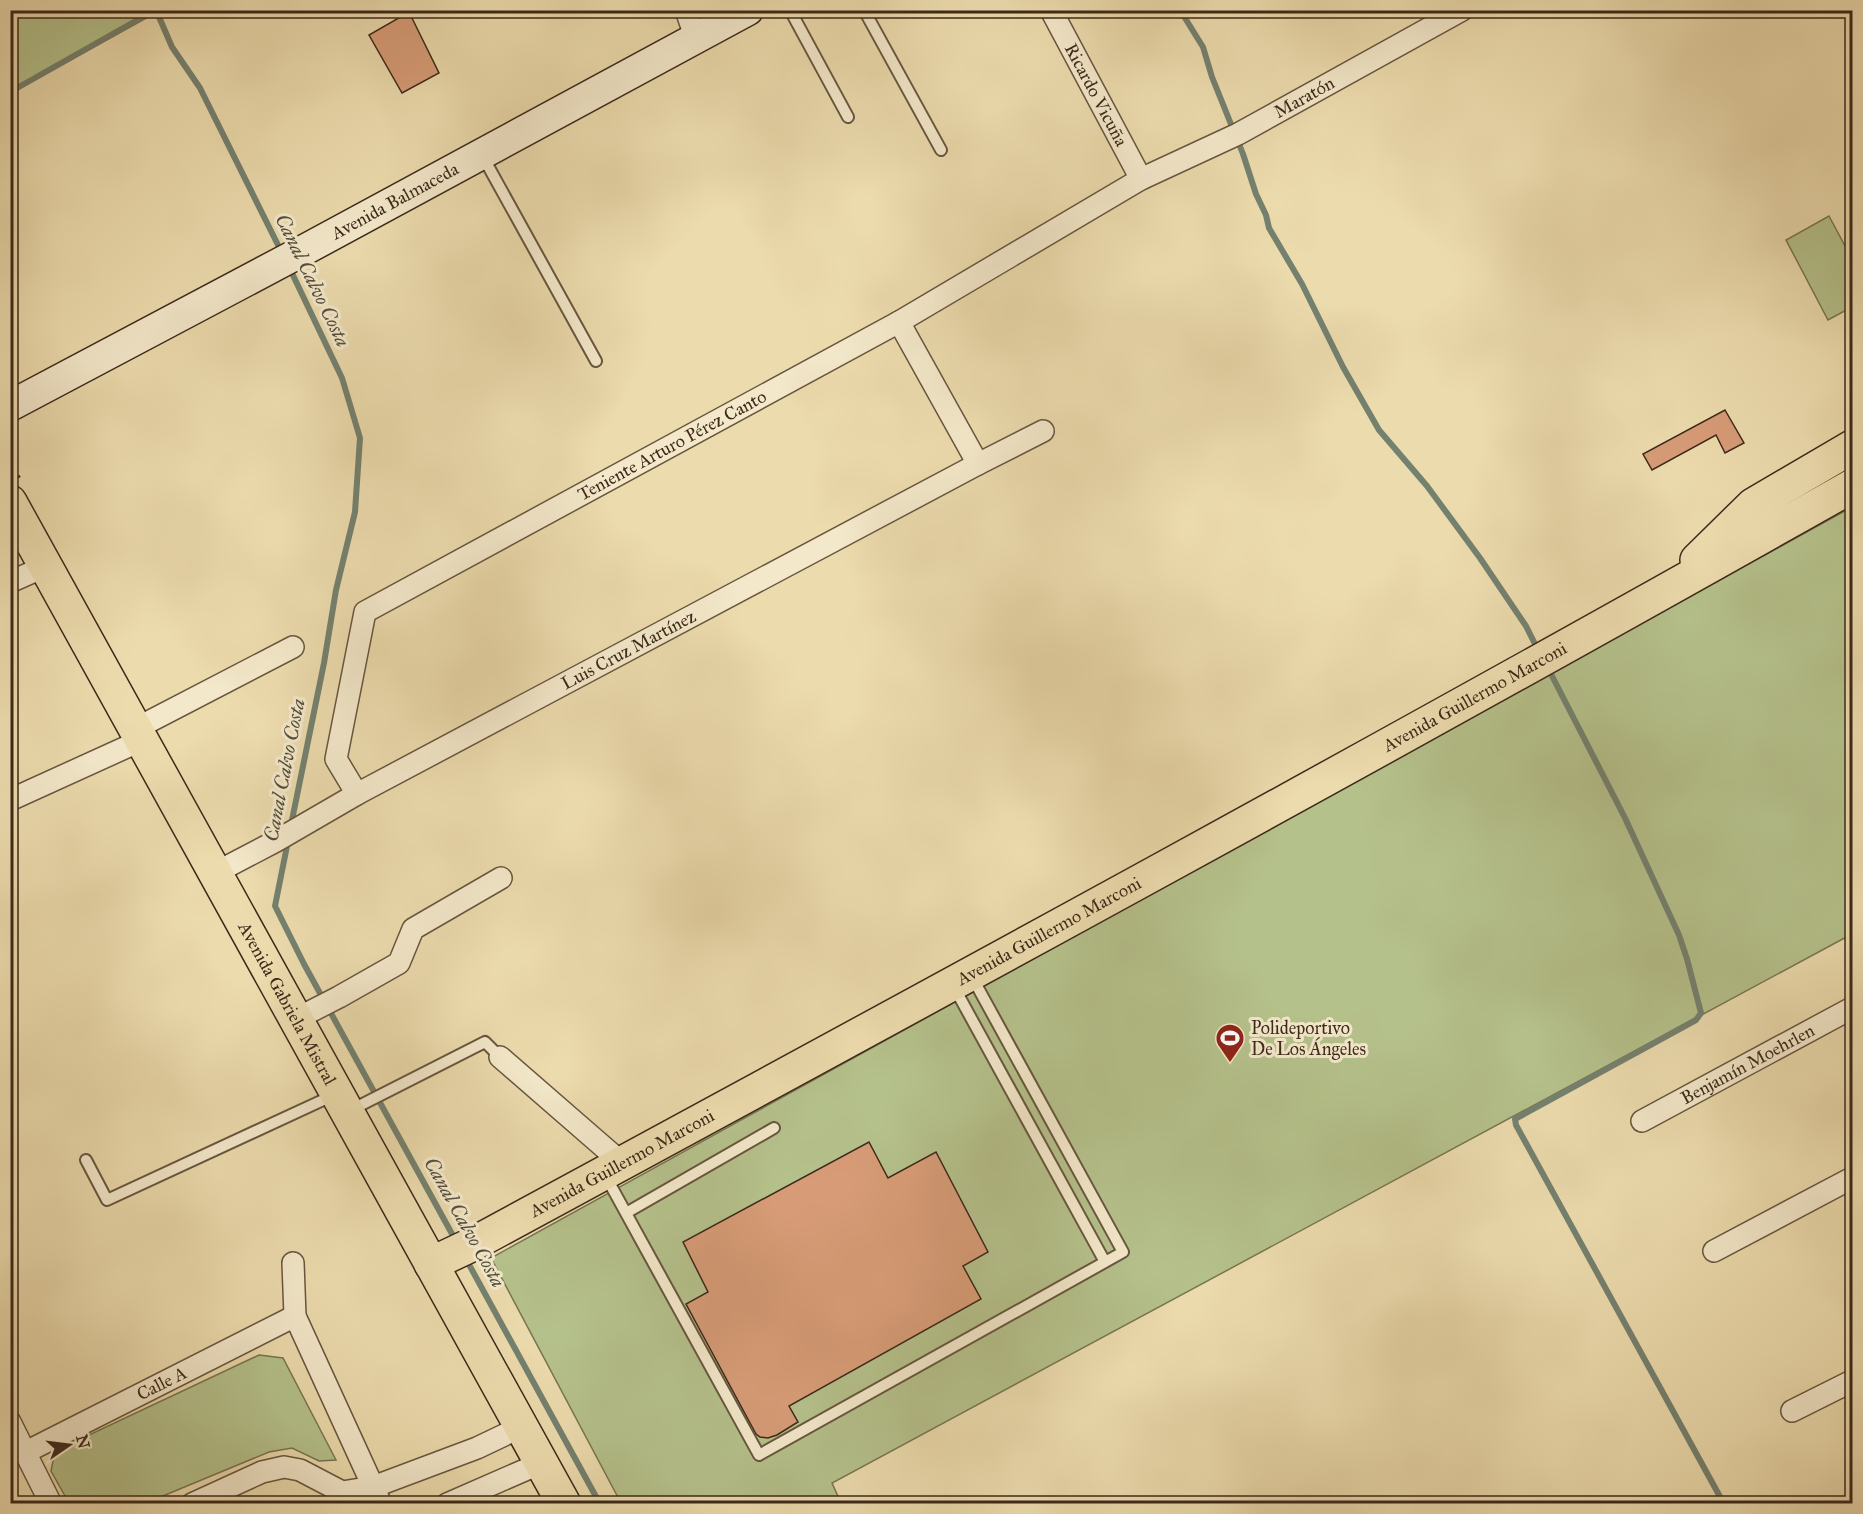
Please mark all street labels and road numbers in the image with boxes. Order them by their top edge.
street label: Ricardo Vicuña [1060,39,1133,150]
street label: Maratón [1270,72,1339,123]
street label: Avenida Balmaceda [327,158,463,245]
street label: Teniente Arturo Pérez Canto [574,385,770,505]
street label: Luis Cruz Martínez [558,605,700,694]
street label: Avenida Guillermo Marconi [1378,637,1571,757]
street label: Avenida Guillermo Marconi [952,872,1145,991]
street label: Avenida Gabriela Mistral [233,917,341,1089]
street label: Benjamín Moehrlen [1677,1019,1819,1109]
street label: Avenida Guillermo Marconi [525,1104,718,1223]
street label: Calle A [133,1362,190,1405]

